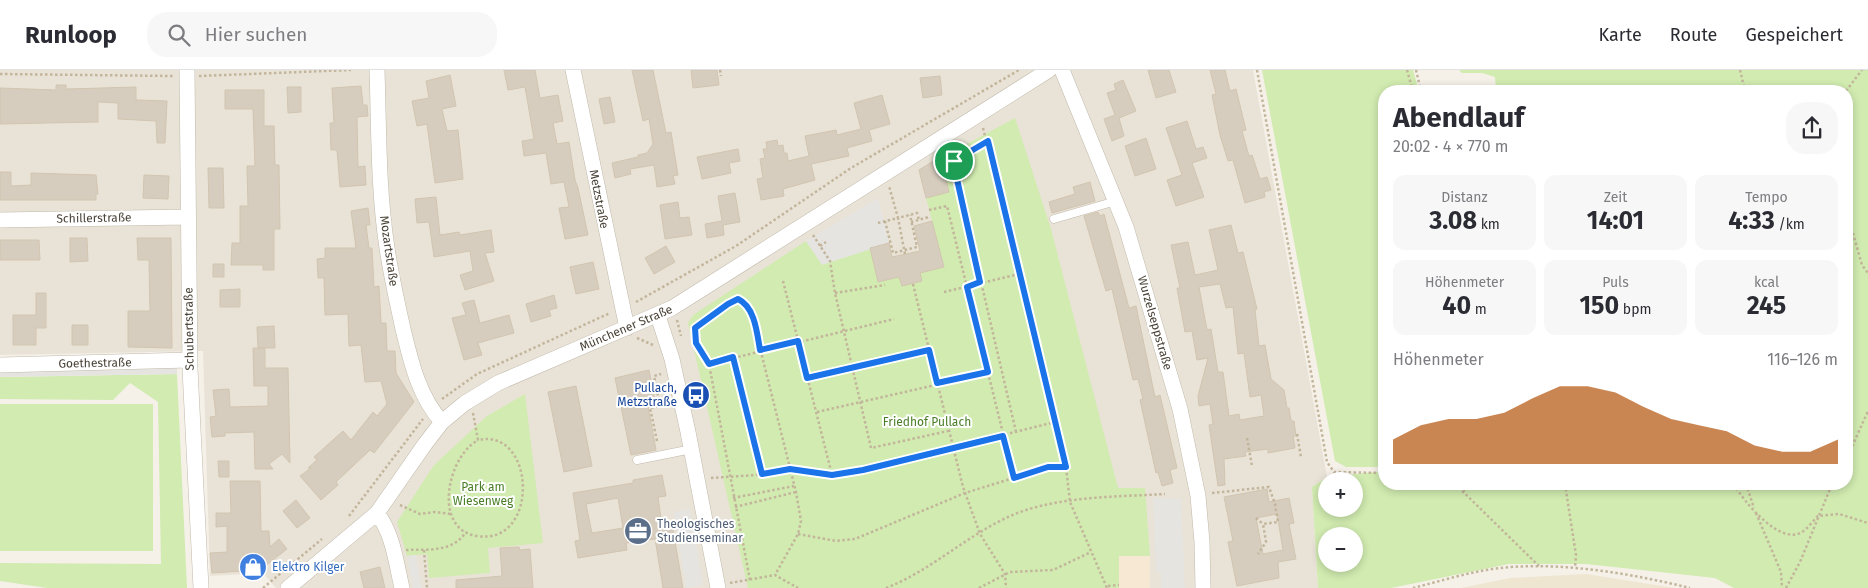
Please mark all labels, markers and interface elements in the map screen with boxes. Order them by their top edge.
search box [147,12,497,57]
text: Runloop [25,21,117,49]
icon: search [165,21,193,49]
text: Hier suchen [205,23,307,46]
text: Karte [1599,24,1642,46]
text: Route [1670,24,1717,46]
text: Gespeichert [1745,24,1843,46]
text: Abendlauf [1393,101,1524,134]
button: share [1786,102,1838,154]
text: 20:02 · 4 × 770 m [1393,137,1509,156]
pin [933,140,975,182]
icon: arrive [940,147,968,175]
street label: Metzstraße [586,168,612,230]
text: Distanz [1441,189,1488,206]
text: Zeit [1604,189,1627,206]
text: Tempo [1745,189,1788,206]
text: 3.08 [1429,206,1477,236]
text: 14:01 [1587,206,1644,236]
text: 4:33 [1728,206,1775,236]
street label: Schillerstraße [56,210,132,226]
street label: Mozartstraße [377,215,401,287]
text: km [1477,216,1500,233]
text: /km [1775,216,1805,233]
street label: Wurzelseppstraße [1135,274,1175,372]
text: Höhenmeter [1425,274,1504,291]
text: Puls [1602,274,1629,291]
text: kcal [1754,274,1779,291]
street label: Schubertstraße [181,287,197,371]
text: 40 [1442,291,1471,321]
text: 150 [1580,291,1619,321]
text: 245 [1747,291,1786,321]
text: m [1471,301,1487,318]
text: bpm [1619,301,1651,318]
street label: Münchener Straße [578,302,674,354]
text: Höhenmeter [1393,350,1484,369]
text: 116–126 m [1767,350,1838,369]
street label: Goethestraße [58,355,132,371]
bus stop icon: Pullach, Metzstraße [681,380,711,410]
place label: Pullach, Metzstraße [617,381,677,409]
park label: Friedhof Pullach [883,415,971,429]
map controls [1318,472,1363,572]
button: + [1318,472,1363,517]
park label: Park am Wiesenweg [453,480,514,508]
office icon: Theologisches Studienseminar [623,516,653,546]
place label: Theologisches Studienseminar [657,517,743,545]
button: − [1318,527,1363,572]
shop icon: Elektro Kilger [238,552,268,582]
place label: Elektro Kilger [272,560,345,574]

